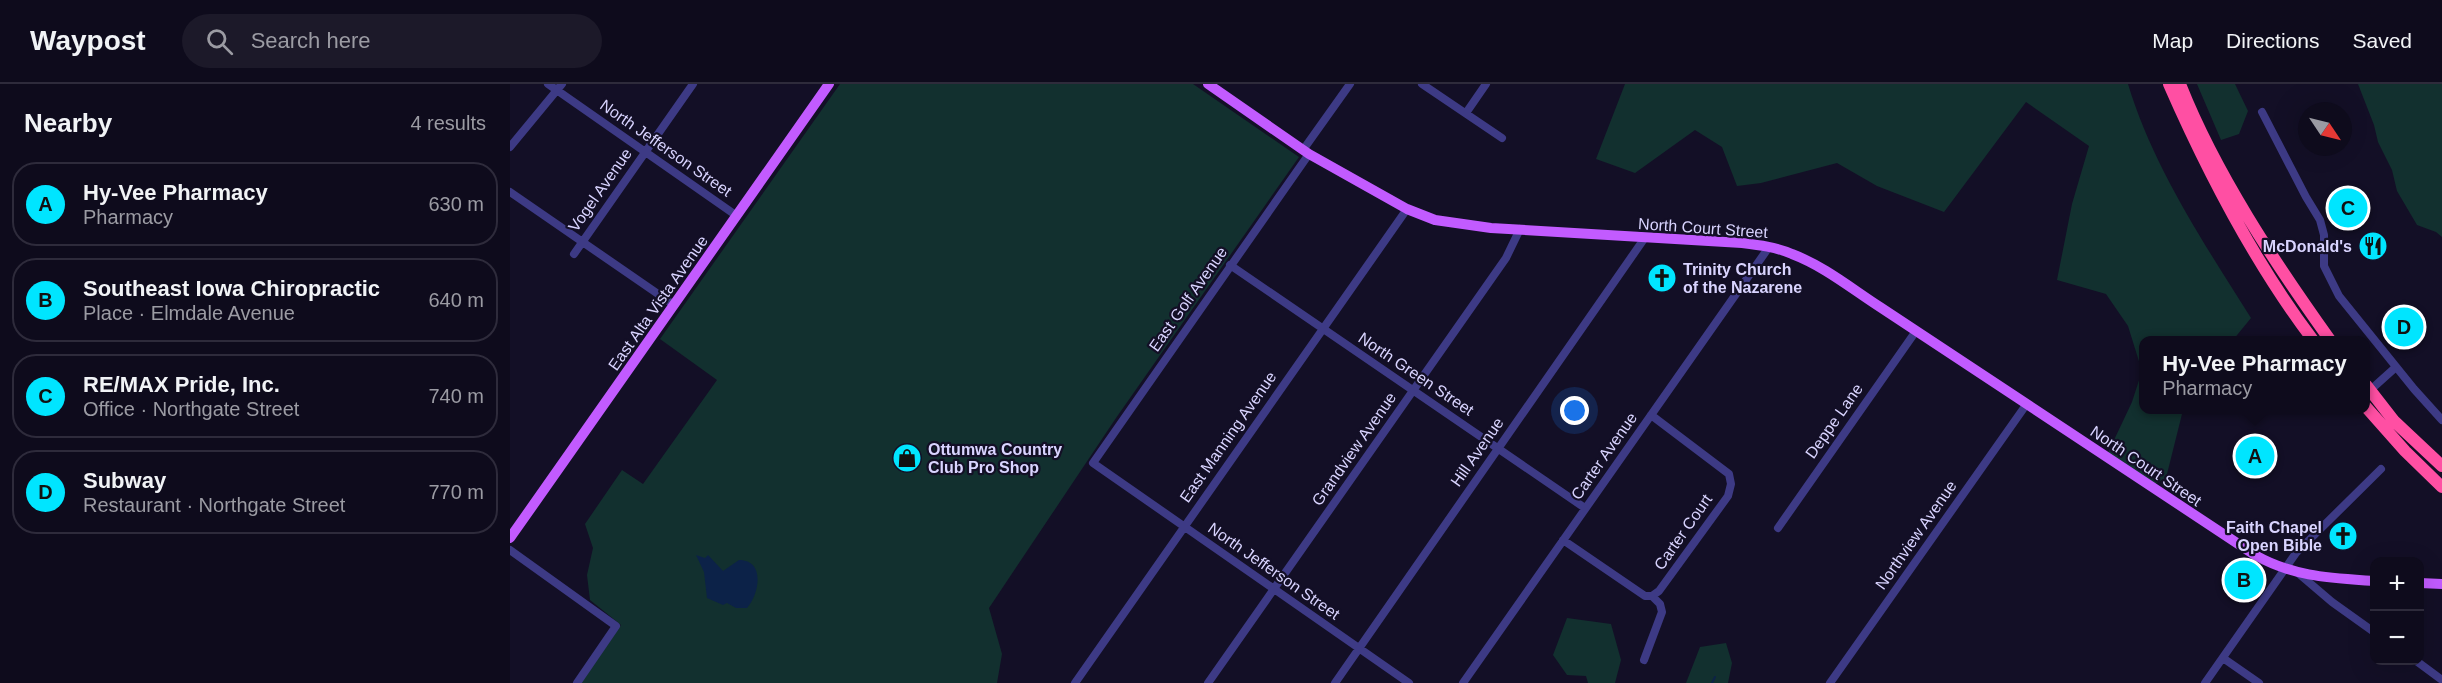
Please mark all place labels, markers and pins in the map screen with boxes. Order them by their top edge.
pin: C [2328,186,2368,230]
restaurant icon: McDonald's [2357,230,2389,262]
place label: McDonald's [2263,238,2352,255]
place label: Trinity Church of the Nazarene [1683,261,1802,296]
church icon: Trinity Church of the Nazarene [1646,262,1678,294]
pin: D [2384,304,2424,350]
pin: A [2236,434,2274,478]
place label: Ottumwa Country Club Pro Shop [928,441,1062,476]
shop icon: Ottumwa Country Club Pro Shop [891,442,923,474]
place label: Faith Chapel Open Bible [2226,519,2322,554]
church icon: Faith Chapel Open Bible [2327,520,2359,552]
pin: B [2224,558,2264,602]

